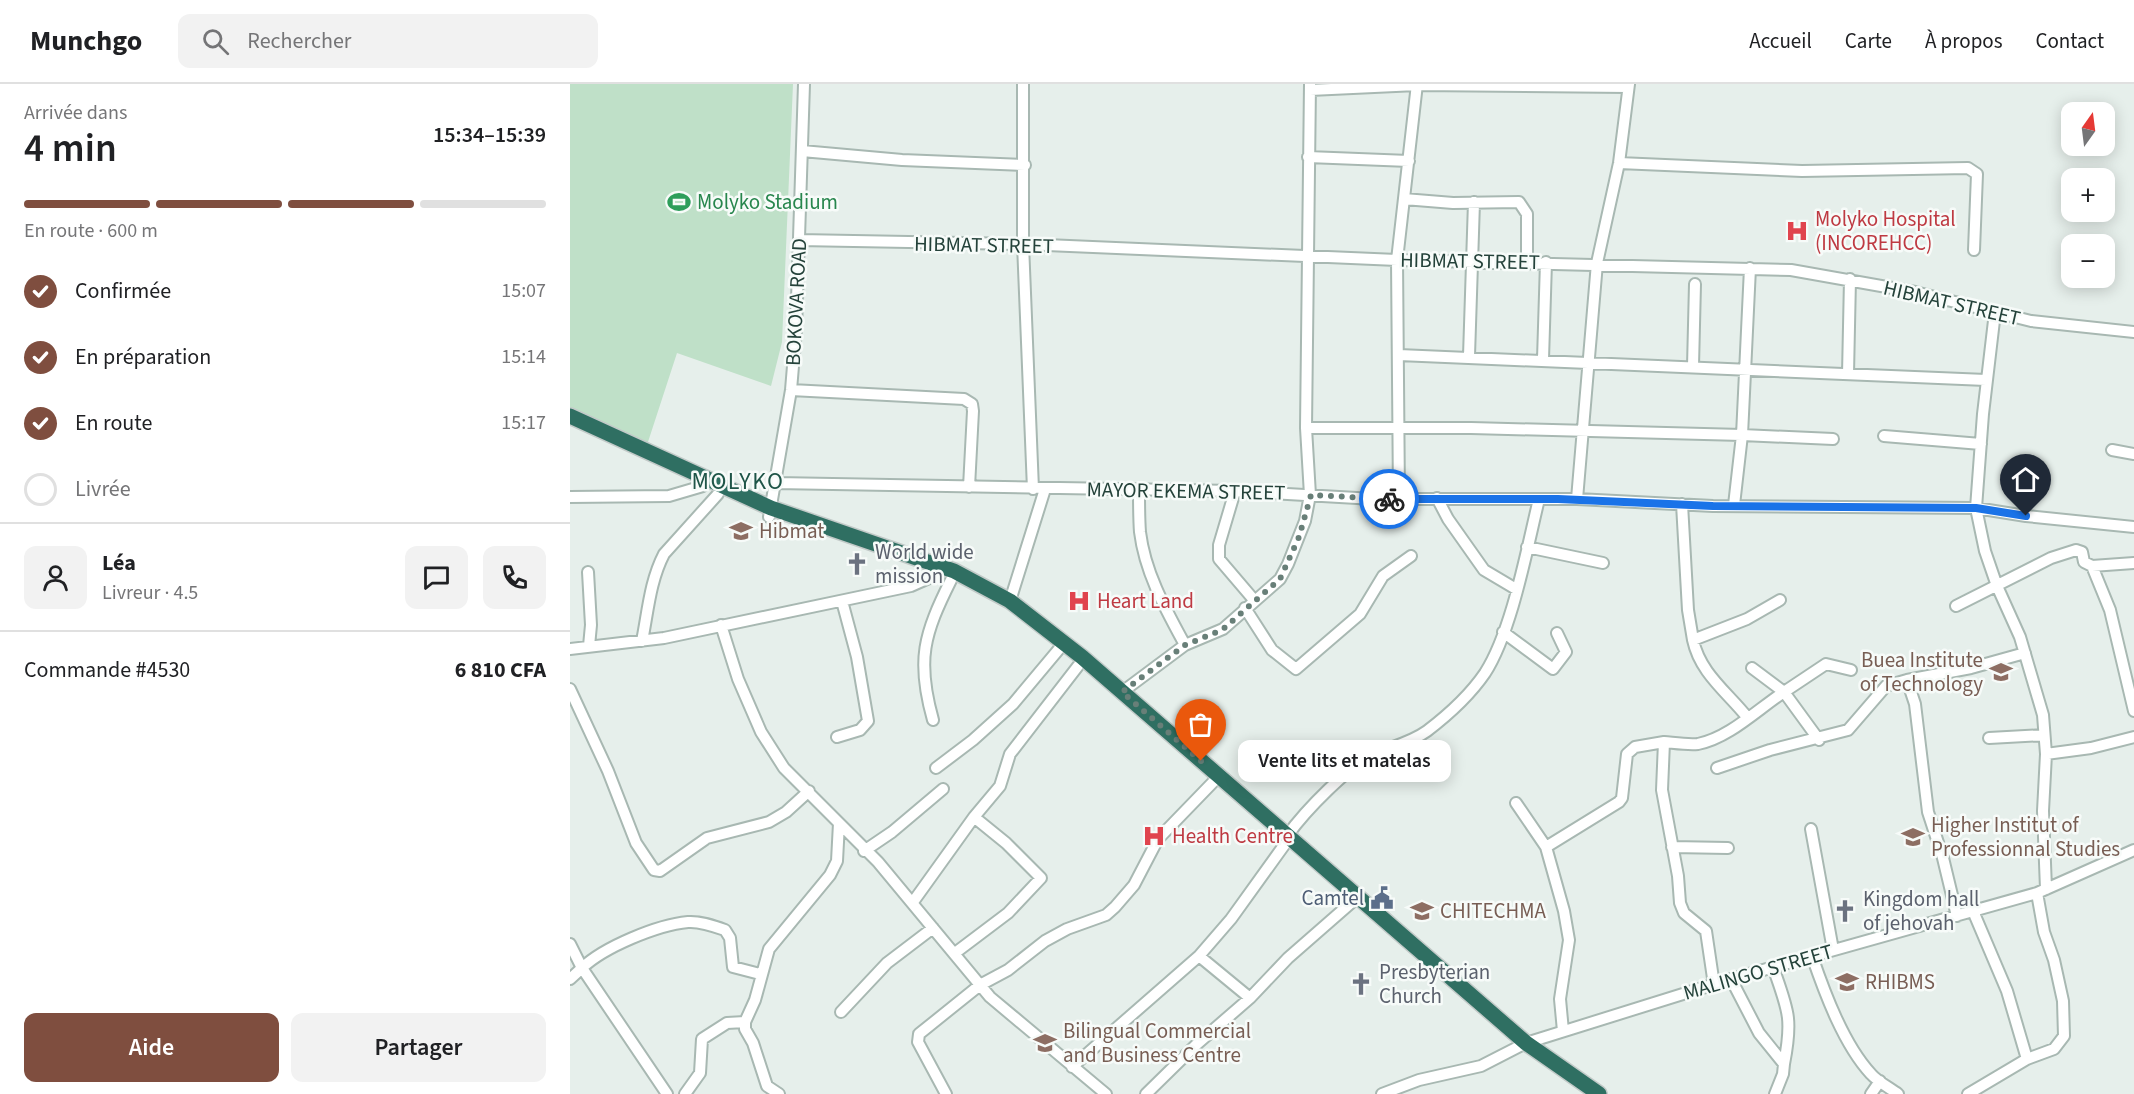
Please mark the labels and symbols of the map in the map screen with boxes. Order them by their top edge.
north arrow [2061,102,2115,156]
place label: Molyko Stadium [697,187,838,217]
sports icon: Molyko Stadium [666,189,692,215]
place label: Molyko Hospital (INCOREHCC) [1815,204,1956,258]
hospital icon: Molyko Hospital (INCOREHCC) [1784,218,1810,244]
street label: HIBMAT STREET [914,229,1054,261]
street label: BOKOVA ROAD [778,237,814,367]
street label: HIBMAT STREET [1400,245,1540,277]
street label: HIBMAT STREET [1880,273,2024,333]
pin [2000,454,2051,516]
district label: MOLYKO [691,464,785,499]
courier [1359,469,1419,529]
street label: MAYOR EKEMA STREET [1086,474,1286,508]
place label: Hibmat [759,516,824,546]
school or university icon: Hibmat [728,518,754,544]
place label: World wide mission [875,537,974,591]
church icon: World wide mission [844,551,870,577]
place label: Heart Land [1097,586,1194,616]
hospital icon: Heart Land [1066,588,1092,614]
place label: Buea Institute of Technology [1860,645,1983,699]
school or university icon: Buea Institute of Technology [1988,659,2014,685]
pin [1175,699,1226,761]
callout: Vente lits et matelas [1237,740,1450,782]
place label: Higher Institut of Professionnal Studies [1931,810,2120,864]
place label: Health Centre [1172,821,1293,851]
hospital icon: Health Centre [1141,823,1167,849]
school or university icon: Higher Institut of Professionnal Studies [1900,824,1926,850]
place label: Camtel [1301,883,1364,913]
place label: Kingdom hall of jehovah [1863,884,1979,938]
public building icon: Camtel [1369,885,1395,911]
place label: CHITECHMA [1440,896,1546,926]
school or university icon: CHITECHMA [1409,898,1435,924]
church icon: Kingdom hall of jehovah [1832,898,1858,924]
street label: MALINGO STREET [1680,936,1836,1008]
place label: Presbyterian Church [1379,957,1490,1011]
place label: RHIBMS [1865,967,1935,997]
school or university icon: RHIBMS [1834,969,1860,995]
church icon: Presbyterian Church [1348,971,1374,997]
place label: Bilingual Commercial and Business Centre [1063,1016,1251,1070]
school or university icon: Bilingual Commercial and Business Centre [1032,1030,1058,1056]

